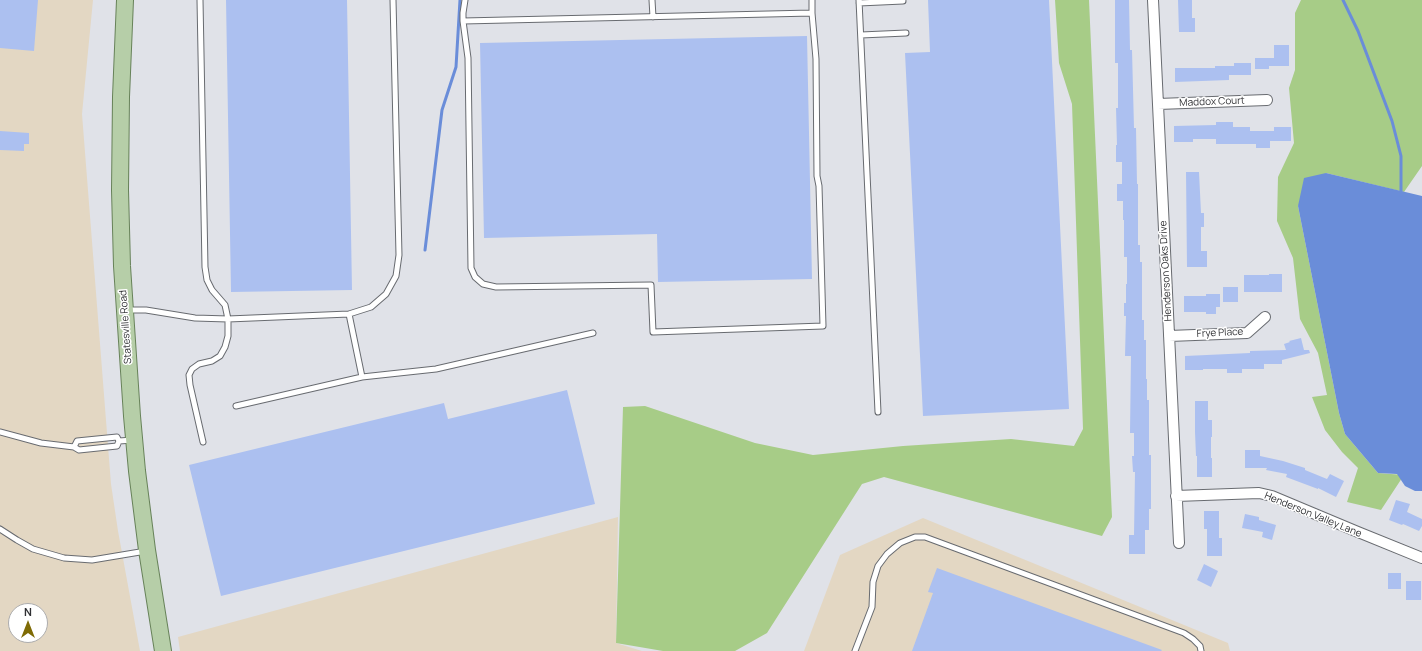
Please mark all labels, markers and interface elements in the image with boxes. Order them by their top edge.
street label: Maddox Court [1179,95,1245,109]
street label: Henderson Oaks Drive [1157,220,1175,322]
street label: Statesville Road [117,290,135,364]
street label: Frye Place [1196,326,1244,340]
street label: Henderson Valley Lane [1263,490,1363,540]
north arrow [8,603,48,643]
text: N [24,604,32,619]

